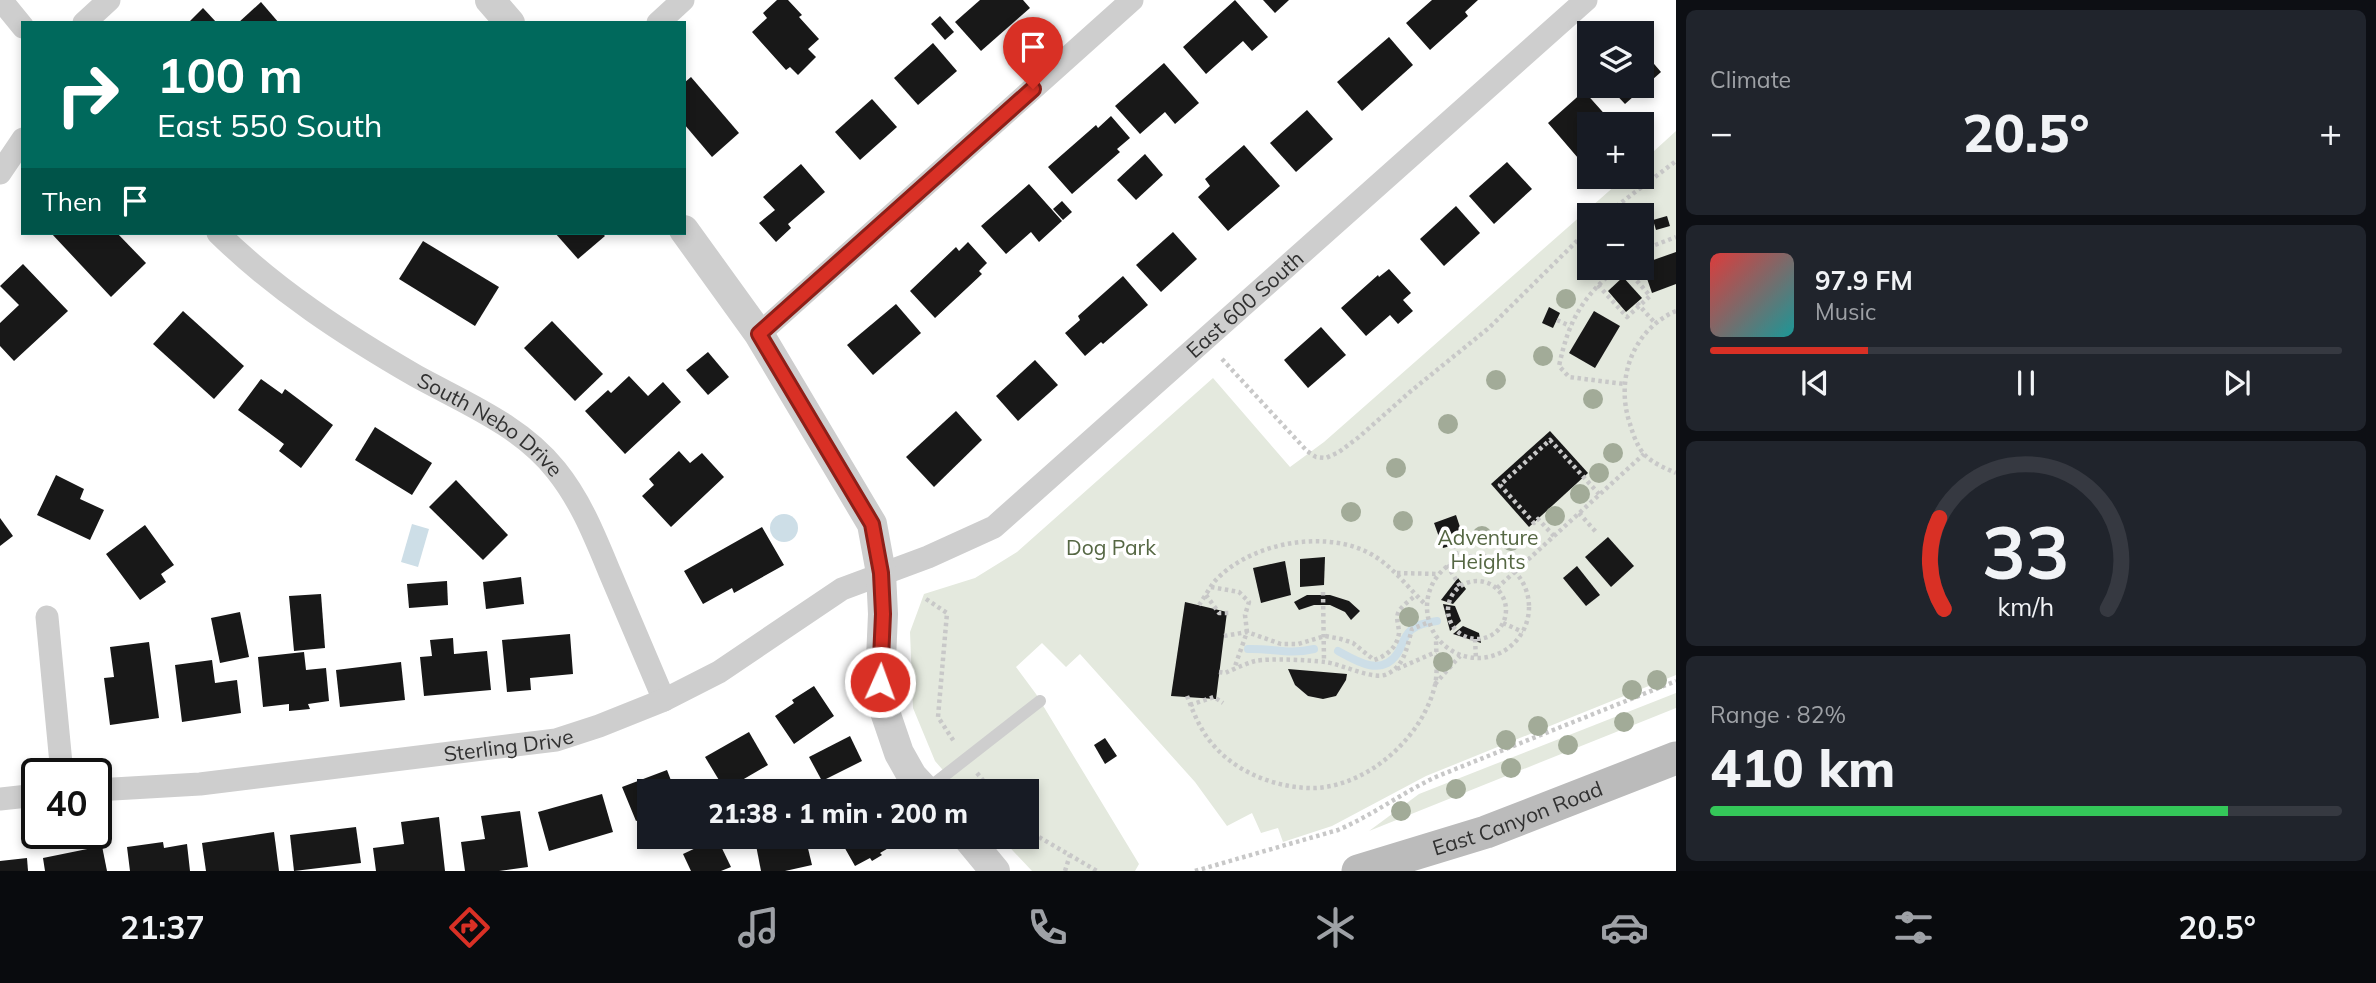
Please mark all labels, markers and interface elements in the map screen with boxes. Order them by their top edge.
pin [1003,17,1063,89]
map controls [1577,21,1654,280]
button: layers [1577,21,1654,98]
icon: arrive [1014,28,1052,66]
text: 100 m [157,44,303,105]
icon: right [42,49,133,140]
text: Climate [1710,65,1791,94]
text: 20.5° [1962,100,2090,165]
text: East 550 South [157,105,383,145]
text: − [1710,108,1733,156]
text: + [2319,108,2342,156]
button: + [1577,112,1654,189]
icon: arrive [116,182,154,220]
text: Then [42,185,102,218]
button: − [1577,203,1654,280]
street label: East 600 South [1181,245,1309,363]
text: 97.9 FM [1815,264,1913,297]
text: Music [1815,297,1876,326]
icon: previous [1796,364,1834,402]
icon: pause [2007,364,2045,402]
icon: next [2218,364,2256,402]
street label: South Nebo Drive [413,366,569,482]
text: 33 [1982,507,2070,598]
park label: Adventure Heights [1437,524,1539,574]
park label: Dog Park [1066,534,1156,560]
text: km/h [1998,591,2054,622]
position arrow [843,645,917,719]
text: Range · 82% [1710,700,1846,729]
street label: Sterling Drive [442,722,577,767]
text: 410 km [1710,735,1895,800]
speed limit sign: 40 [21,758,112,849]
street label: East Canyon Road [1429,775,1606,861]
text: 21:38 · 1 min · 200 m [708,797,968,830]
icon: directions [445,903,494,952]
icon: music [734,903,783,952]
icon: phone [1023,903,1072,952]
icon: climate [1311,903,1360,952]
icon: car [1600,903,1649,952]
icon: filters [1889,903,1938,952]
text: 21:37 [120,907,205,947]
text: 20.5° [2178,907,2256,947]

